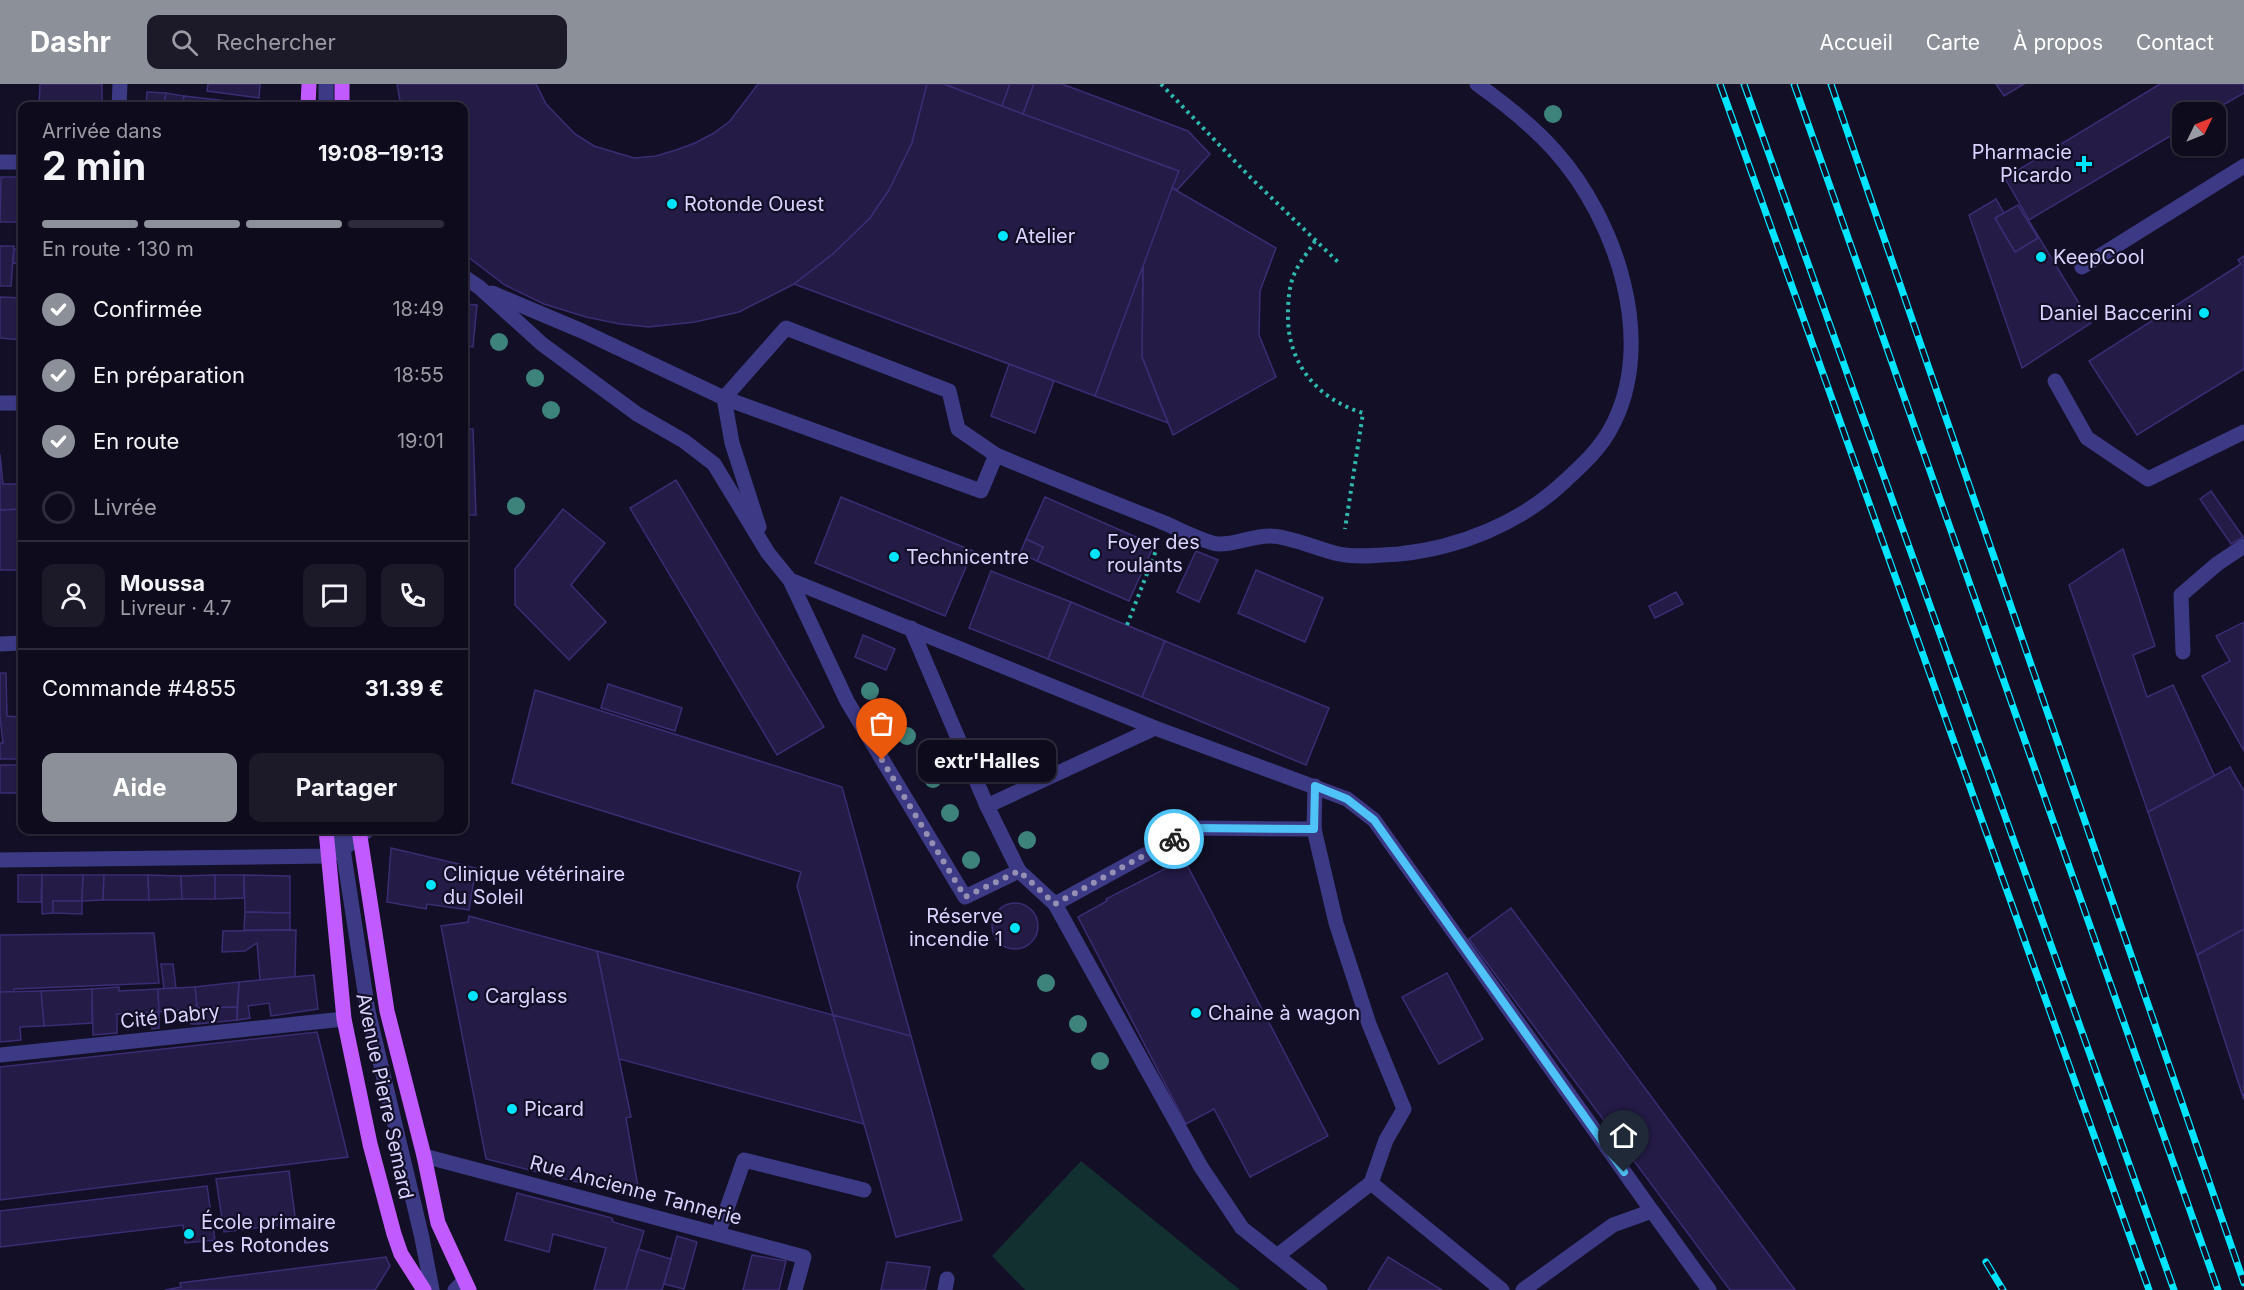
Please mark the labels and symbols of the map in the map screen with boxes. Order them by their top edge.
north arrow [2172,102,2226,156]
place label: Pharmacie Picardo [1972,140,2072,187]
marker: Pharmacie Picardo [2077,157,2091,171]
place label: Rotonde Ouest [684,192,825,216]
marker: Rotonde Ouest [665,197,679,211]
place label: Atelier [1015,224,1076,248]
marker: Atelier [996,229,1010,243]
place label: KeepCool [2053,245,2145,269]
marker: KeepCool [2034,250,2048,264]
place label: Daniel Baccerini [2039,301,2192,325]
marker: Daniel Baccerini [2197,306,2211,320]
place label: Foyer des roulants [1107,530,1200,577]
place label: Technicentre [906,545,1029,569]
marker: Foyer des roulants [1088,547,1102,561]
marker: Technicentre [887,550,901,564]
pin [856,698,907,760]
callout: extr'Halles [918,739,1056,781]
courier [1144,809,1204,869]
place label: Clinique vétérinaire du Soleil [443,862,625,909]
marker: Clinique vétérinaire du Soleil [424,878,438,892]
place label: Réserve incendie 1 [909,904,1003,951]
marker: Réserve incendie 1 [1008,921,1022,935]
place label: Carglass [485,984,568,1008]
marker: Carglass [466,989,480,1003]
street label: Avenue Pierre Semard [351,991,419,1201]
street label: Cité Dabry [119,999,221,1033]
place label: Chaine à wagon [1208,1001,1360,1025]
marker: Chaine à wagon [1189,1006,1203,1020]
place label: Picard [524,1097,584,1121]
marker: Picard [505,1102,519,1116]
pin [1598,1110,1649,1172]
street label: Rue Ancienne Tannerie [527,1150,745,1230]
place label: École primaire Les Rotondes [201,1209,336,1257]
marker: École primaire Les Rotondes [182,1227,196,1241]

